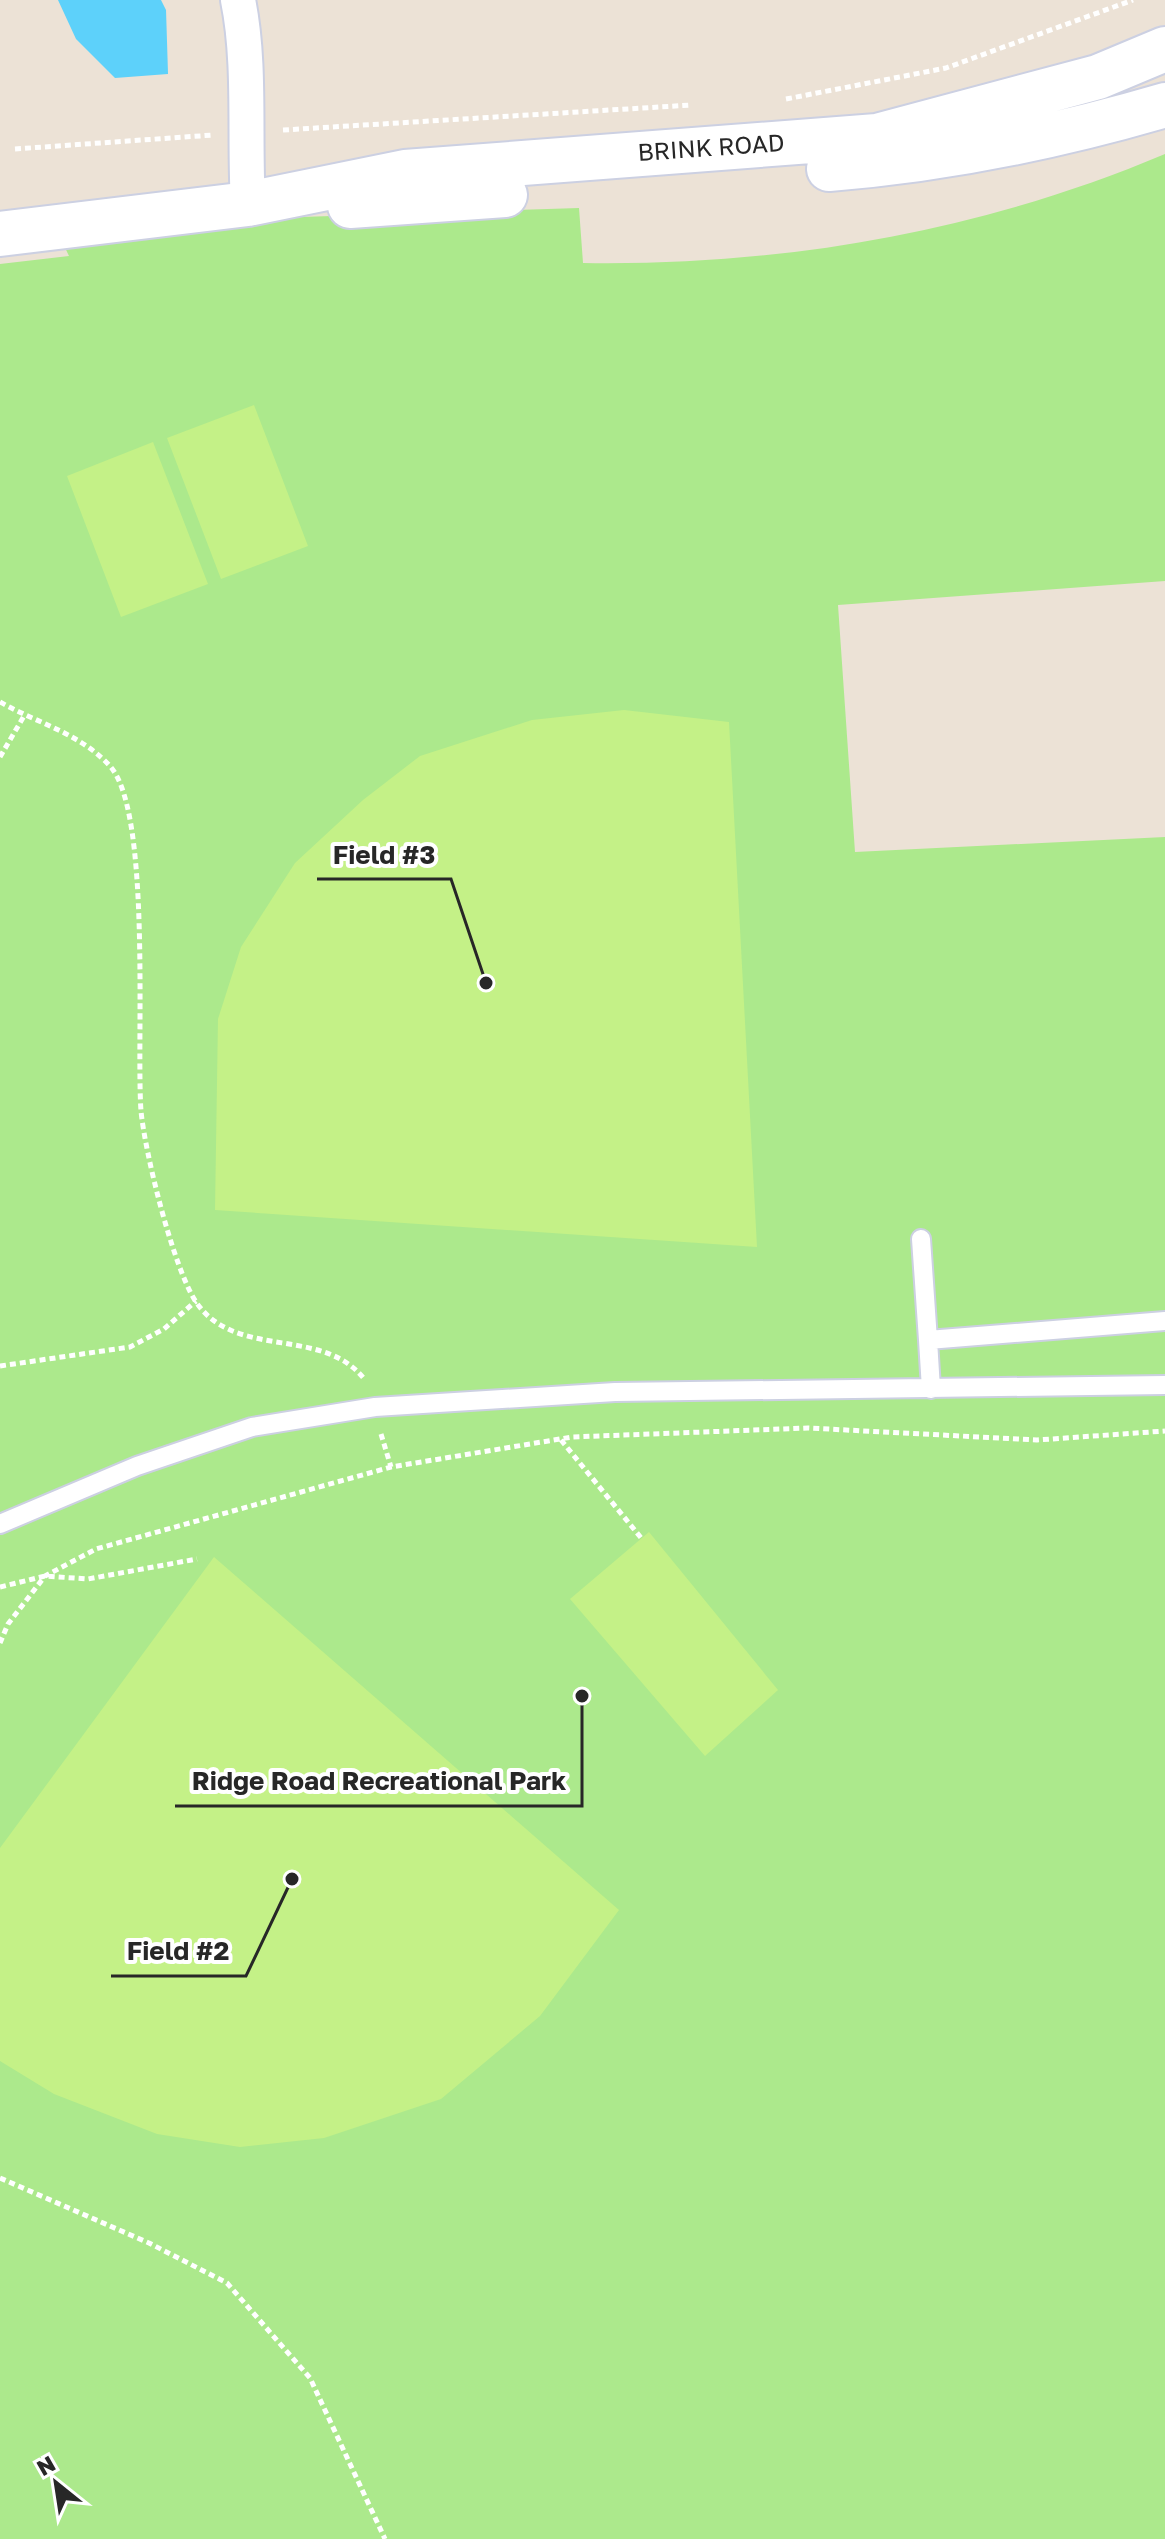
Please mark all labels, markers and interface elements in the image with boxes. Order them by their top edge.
street label: BRINK ROAD [636,127,785,166]
callout: Field #3 [317,829,451,879]
text: Field #3 [333,839,435,870]
callout: Ridge Road Recreational Park [175,1756,582,1806]
text: Ridge Road Recreational Park [192,1765,566,1796]
callout: Field #2 [111,1926,246,1976]
text: Field #2 [127,1935,229,1966]
north arrow [16,2443,96,2523]
text: N [32,2449,60,2481]

